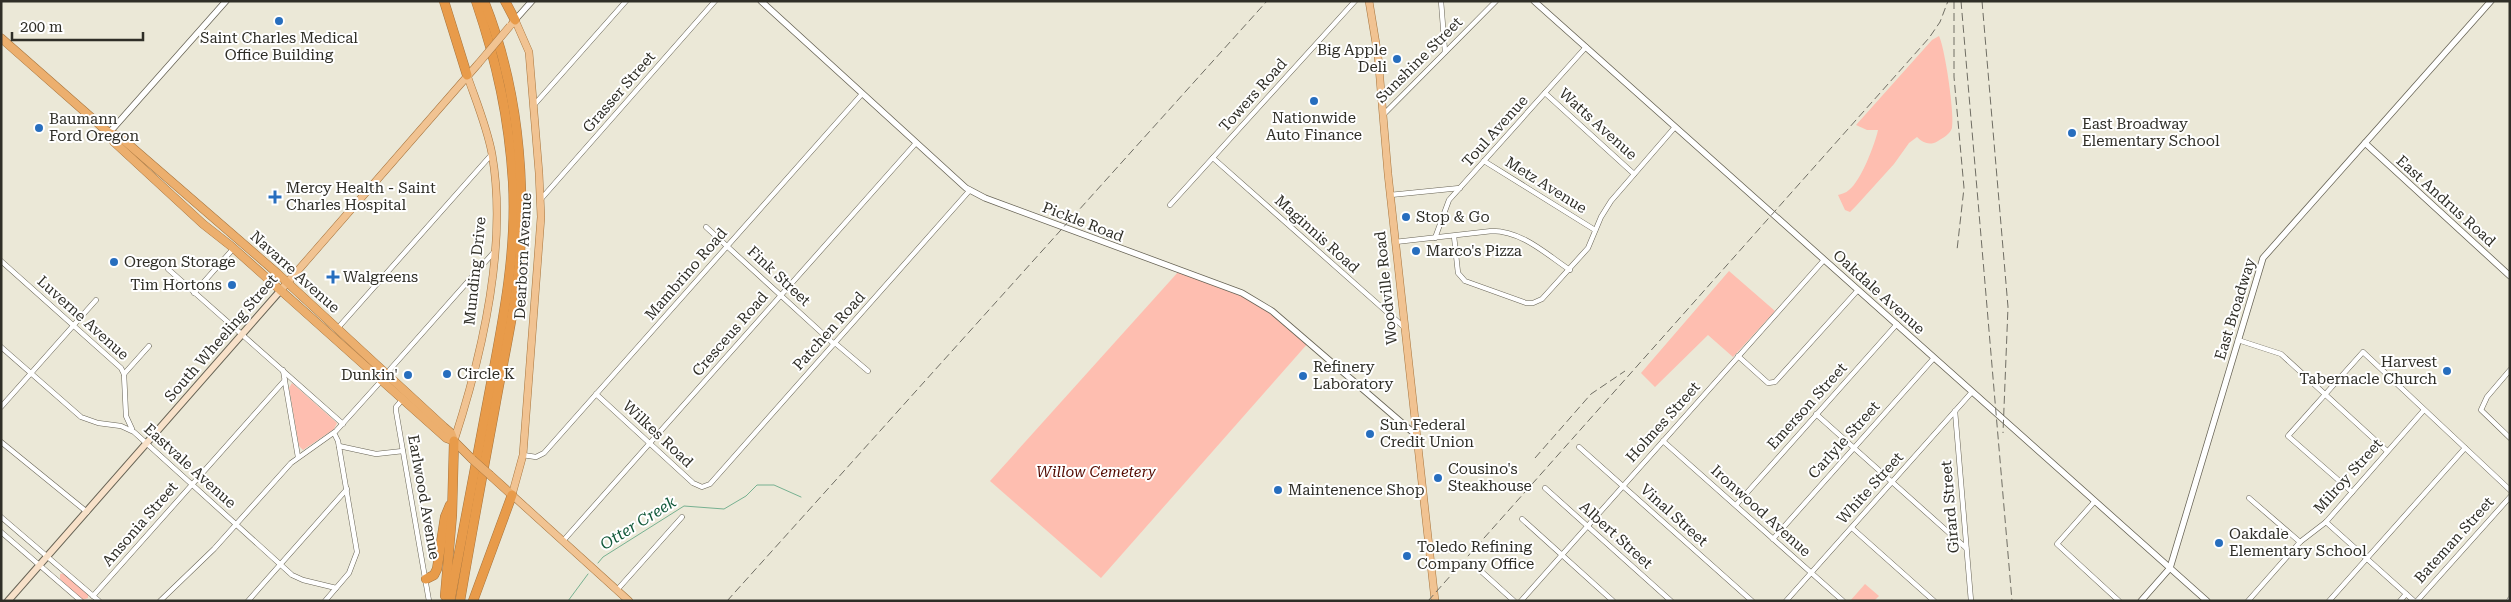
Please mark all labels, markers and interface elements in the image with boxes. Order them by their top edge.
scale bar [12,10,144,42]
street label: Sunshine Street [1372,13,1466,107]
marker: Saint Charles Medical Office Building [273,15,285,27]
text: 200 m [20,18,63,36]
place label: Saint Charles Medical Office Building [200,29,358,64]
place label: Big Apple Deli [1317,41,1387,76]
street label: Grasser Street [579,48,659,136]
marker: Big Apple Deli [1391,53,1403,65]
street label: Towers Road [1215,54,1291,135]
street label: Watts Avenue [1555,84,1641,164]
street label: Toul Avenue [1458,92,1532,170]
marker: Nationwide Auto Finance [1308,95,1320,107]
place label: Nationwide Auto Finance [1266,109,1362,144]
place label: Baumann Ford Oregon [49,110,139,145]
place label: East Broadway Elementary School [2082,115,2220,150]
marker: Baumann Ford Oregon [33,122,45,134]
marker: East Broadway Elementary School [2066,127,2078,139]
street label: East Andrus Road [2393,152,2500,251]
street label: Metz Avenue [1502,153,1590,217]
place label: Mercy Health - Saint Charles Hospital [286,179,436,214]
marker: Mercy Health - Saint Charles Hospital [268,190,282,204]
street label: Maginnis Road [1271,191,1363,277]
street label: Dearborn Avenue [511,192,535,320]
street label: Pickle Road [1040,198,1127,246]
place label: Stop & Go [1416,208,1490,226]
marker: Stop & Go [1400,211,1412,223]
street label: Munding Drive [460,216,490,326]
street label: Mambrino Road [641,224,731,324]
street label: Navarre Avenue [247,227,343,317]
street label: Woodville Road [1371,230,1401,346]
street label: Fink Street [744,242,815,310]
place label: Marco's Pizza [1426,242,1522,260]
marker: Marco's Pizza [1410,245,1422,257]
street label: Oakdale Avenue [1829,246,1929,338]
place label: Oregon Storage [124,253,235,271]
marker: Oregon Storage [108,256,120,268]
street label: East Broadway [2211,256,2259,362]
place label: Walgreens [343,268,418,286]
street label: South Wheeling Street [161,270,282,405]
marker: Walgreens [327,271,339,283]
street label: Luverne Avenue [34,272,132,364]
place label: Tim Hortons [130,276,222,294]
marker: Tim Hortons [226,279,238,291]
street label: Cresceus Road [688,288,772,380]
street label: Patchen Road [789,288,869,374]
place label: Harvest Tabernacle Church [2299,353,2437,388]
place label: Refinery Laboratory [1313,358,1394,393]
street label: Emerson Street [1763,359,1851,453]
place label: Circle K [457,365,515,383]
marker: Harvest Tabernacle Church [2441,365,2453,377]
place label: Dunkin' [341,366,398,384]
marker: Circle K [441,368,453,380]
marker: Dunkin' [402,369,414,381]
marker: Refinery Laboratory [1297,370,1309,382]
street label: Holmes Street [1622,378,1704,466]
street label: Wilkes Road [619,397,697,471]
street label: Carlyle Street [1804,397,1884,483]
place label: Sun Federal Credit Union [1380,416,1474,451]
street label: Eastvale Avenue [140,420,240,512]
marker: Sun Federal Credit Union [1364,428,1376,440]
street label: Earlwood Avenue [404,433,444,561]
street label: Milroy Street [2310,435,2387,517]
street label: White Street [1833,448,1907,528]
place label: Cousino's Steakhouse [1448,460,1532,495]
street label: Girard Street [1937,460,1963,554]
street label: Ironwood Avenue [1707,461,1815,561]
park label: Willow Cemetery [1036,463,1156,481]
marker: Cousino's Steakhouse [1432,472,1444,484]
street label: Ansonia Street [98,478,182,570]
street label: Vinal Street [1637,480,1712,550]
place label: Maintenence Shop [1288,481,1425,499]
marker: Maintenence Shop [1272,484,1284,496]
water label: Otter Creek [597,492,680,554]
street label: Bateman Street [2411,493,2498,587]
street label: Albert Street [1576,498,1657,573]
place label: Oakdale Elementary School [2229,525,2367,560]
marker: Oakdale Elementary School [2213,537,2225,549]
place label: Toledo Refining Company Office [1417,538,1534,573]
marker: Toledo Refining Company Office [1401,550,1413,562]

